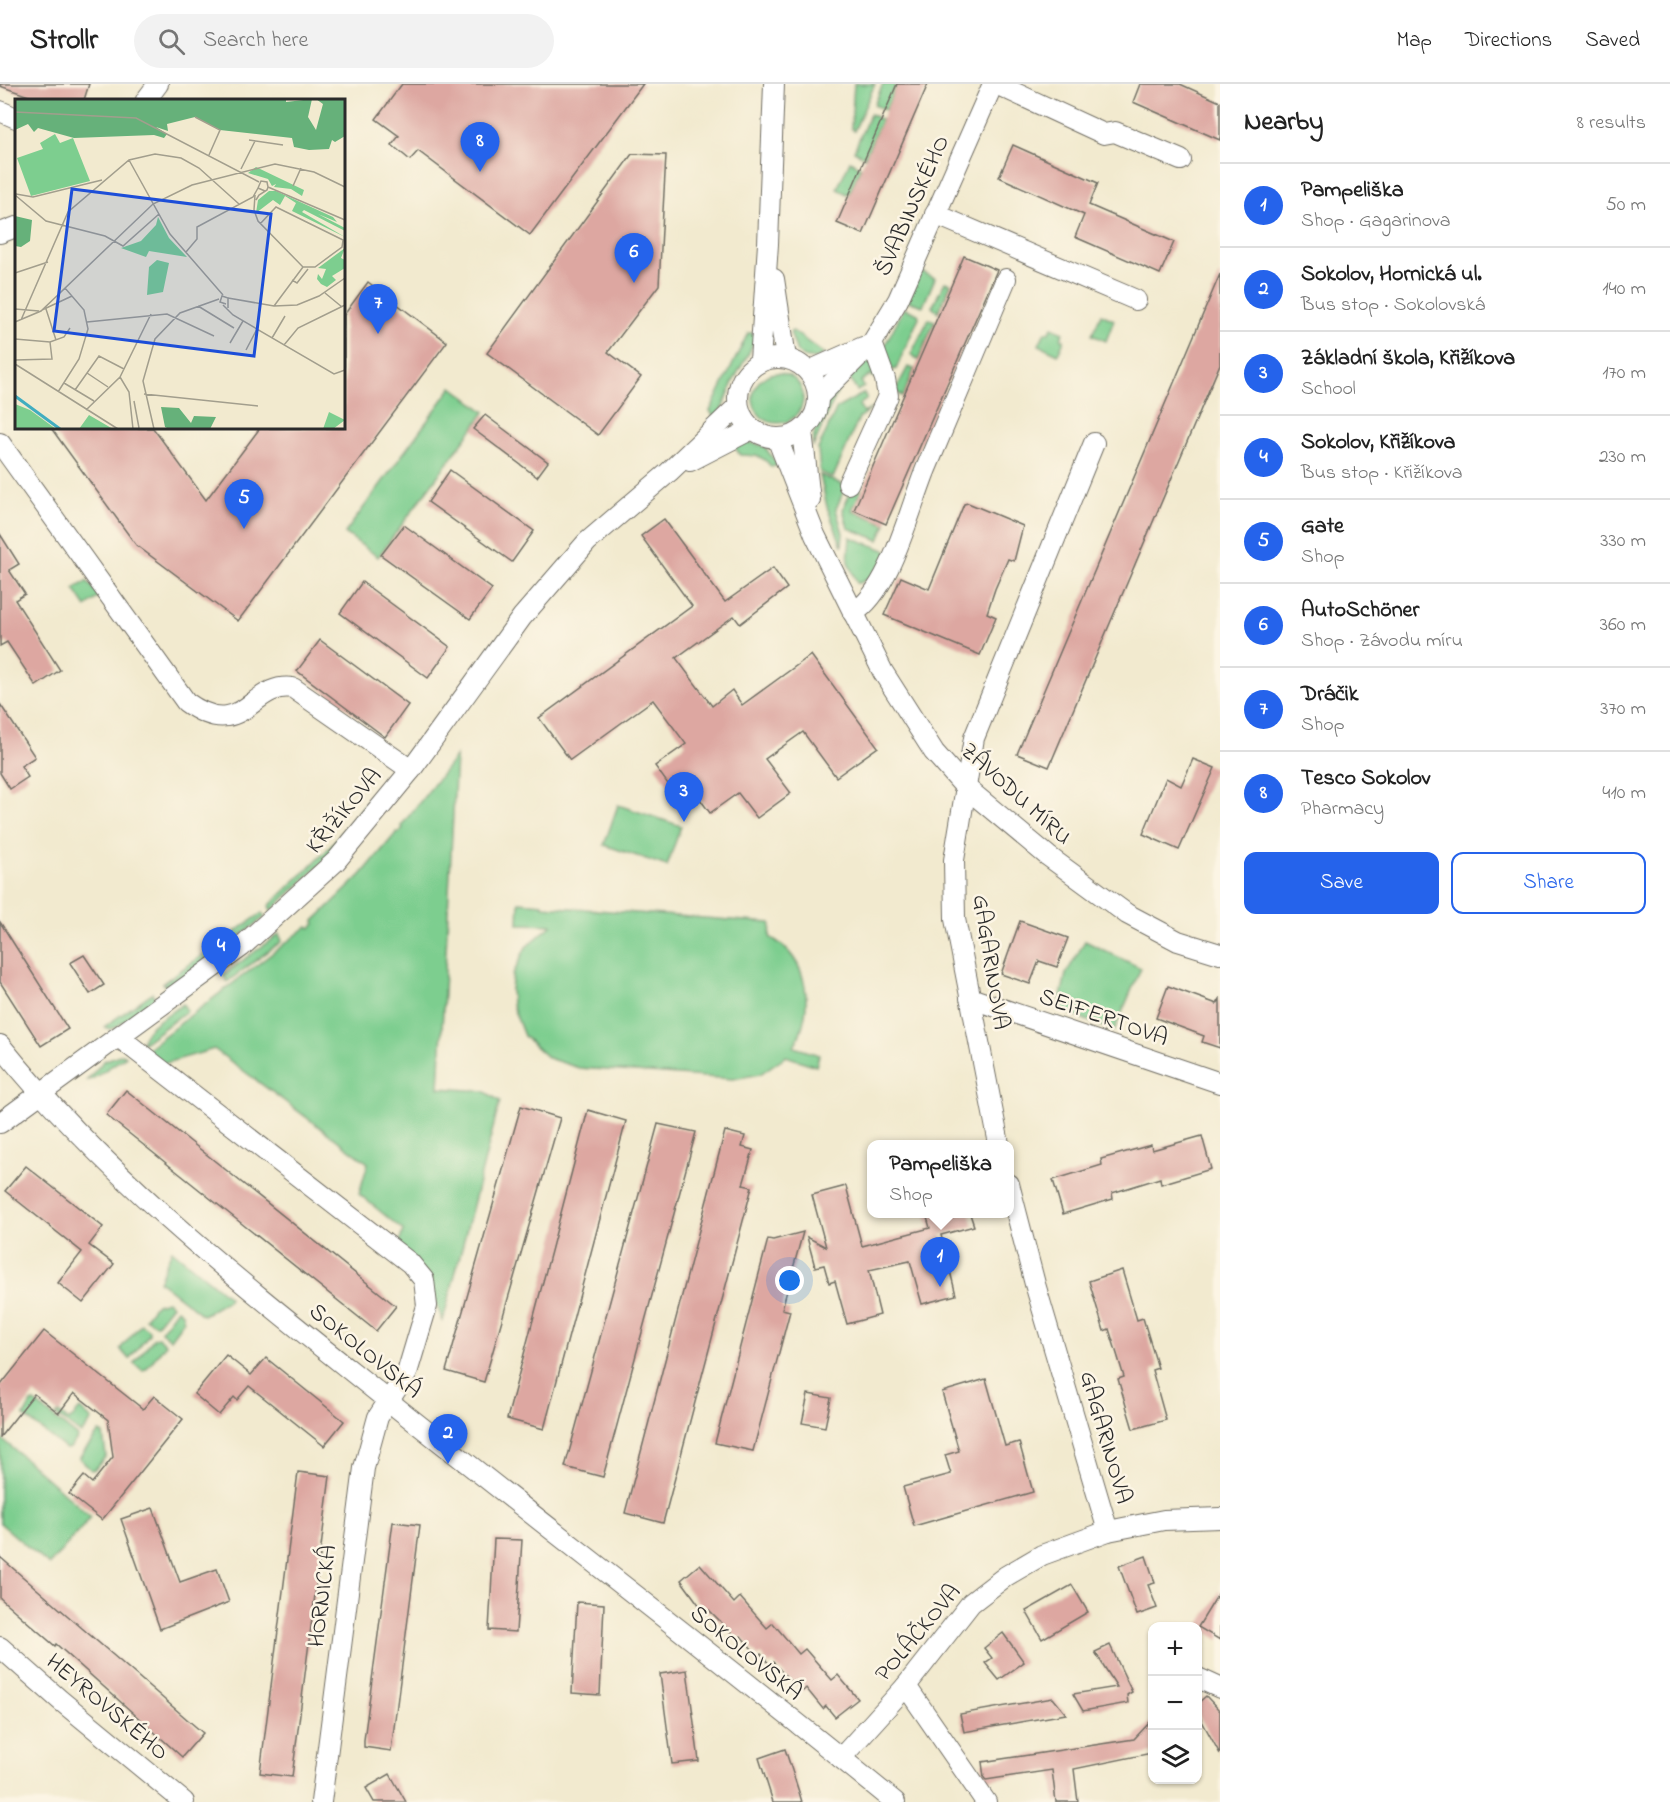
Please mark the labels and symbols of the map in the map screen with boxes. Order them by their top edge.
inset map [15,99,345,429]
pin: 8 [460,122,500,172]
street label: ŠVABINSKÉHO [867,130,960,282]
pin: 6 [614,234,654,283]
pin: 7 [358,284,398,334]
pin: 5 [224,480,264,529]
street label: ZÁVODU MÍRU [952,735,1079,855]
street label: KŘIŽÍKOVA [298,761,392,862]
pin: 3 [664,772,704,822]
street label: GAGARINOVA [962,892,1018,1033]
pin: 4 [202,928,240,977]
street label: SEIFERTOVA [1034,980,1172,1057]
pin: 1 [920,1238,960,1287]
your location [775,1266,804,1295]
street label: SOKOLOVSKÁ [300,1295,428,1408]
street label: GAGARINOVA [1069,1367,1140,1508]
pin: 2 [428,1414,468,1464]
street label: HORNICKÁ [300,1543,347,1650]
street label: POLÁČKOVA [867,1577,970,1690]
street label: SOKOLOVSKÁ [681,1597,809,1710]
street label: HEYROVSKÉHO [37,1646,176,1770]

